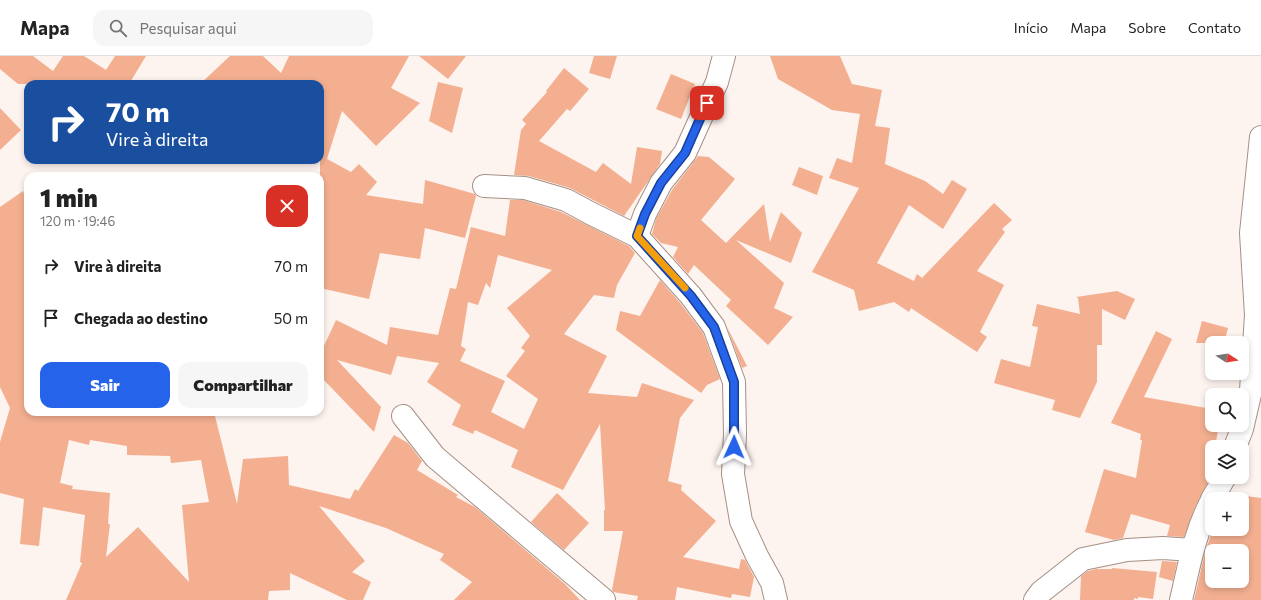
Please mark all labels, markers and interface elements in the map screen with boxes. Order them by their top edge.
search box [93,10,373,46]
text: Mapa [20,16,69,39]
icon: search [107,17,129,39]
text: Pesquisar aqui [139,19,237,37]
text: Início [1014,19,1048,36]
text: Mapa [1070,19,1106,36]
text: Sobre [1128,19,1166,36]
text: Contato [1188,19,1241,36]
pin [690,86,724,120]
icon: arrive [696,92,718,114]
text: 70 m [106,94,170,128]
icon: right [40,96,92,148]
text: Vire à direita [106,128,208,150]
text: 1 min [40,183,98,212]
button: close [266,185,308,227]
text: 120 m · 19:46 [40,213,115,229]
icon: right [40,255,62,277]
text: Vire à direita [74,257,162,275]
text: 70 m [274,257,308,275]
icon: arrive [40,307,62,329]
text: Chegada ao destino [74,309,208,327]
text: 50 m [274,309,308,327]
north arrow [1205,336,1249,380]
map controls [1205,336,1249,588]
button: Sair [40,362,170,408]
button: Compartilhar [178,362,308,408]
button: search [1205,388,1249,432]
position arrow [713,426,755,468]
button: layers [1205,440,1249,484]
button: + [1205,492,1249,536]
button: − [1205,544,1249,588]

